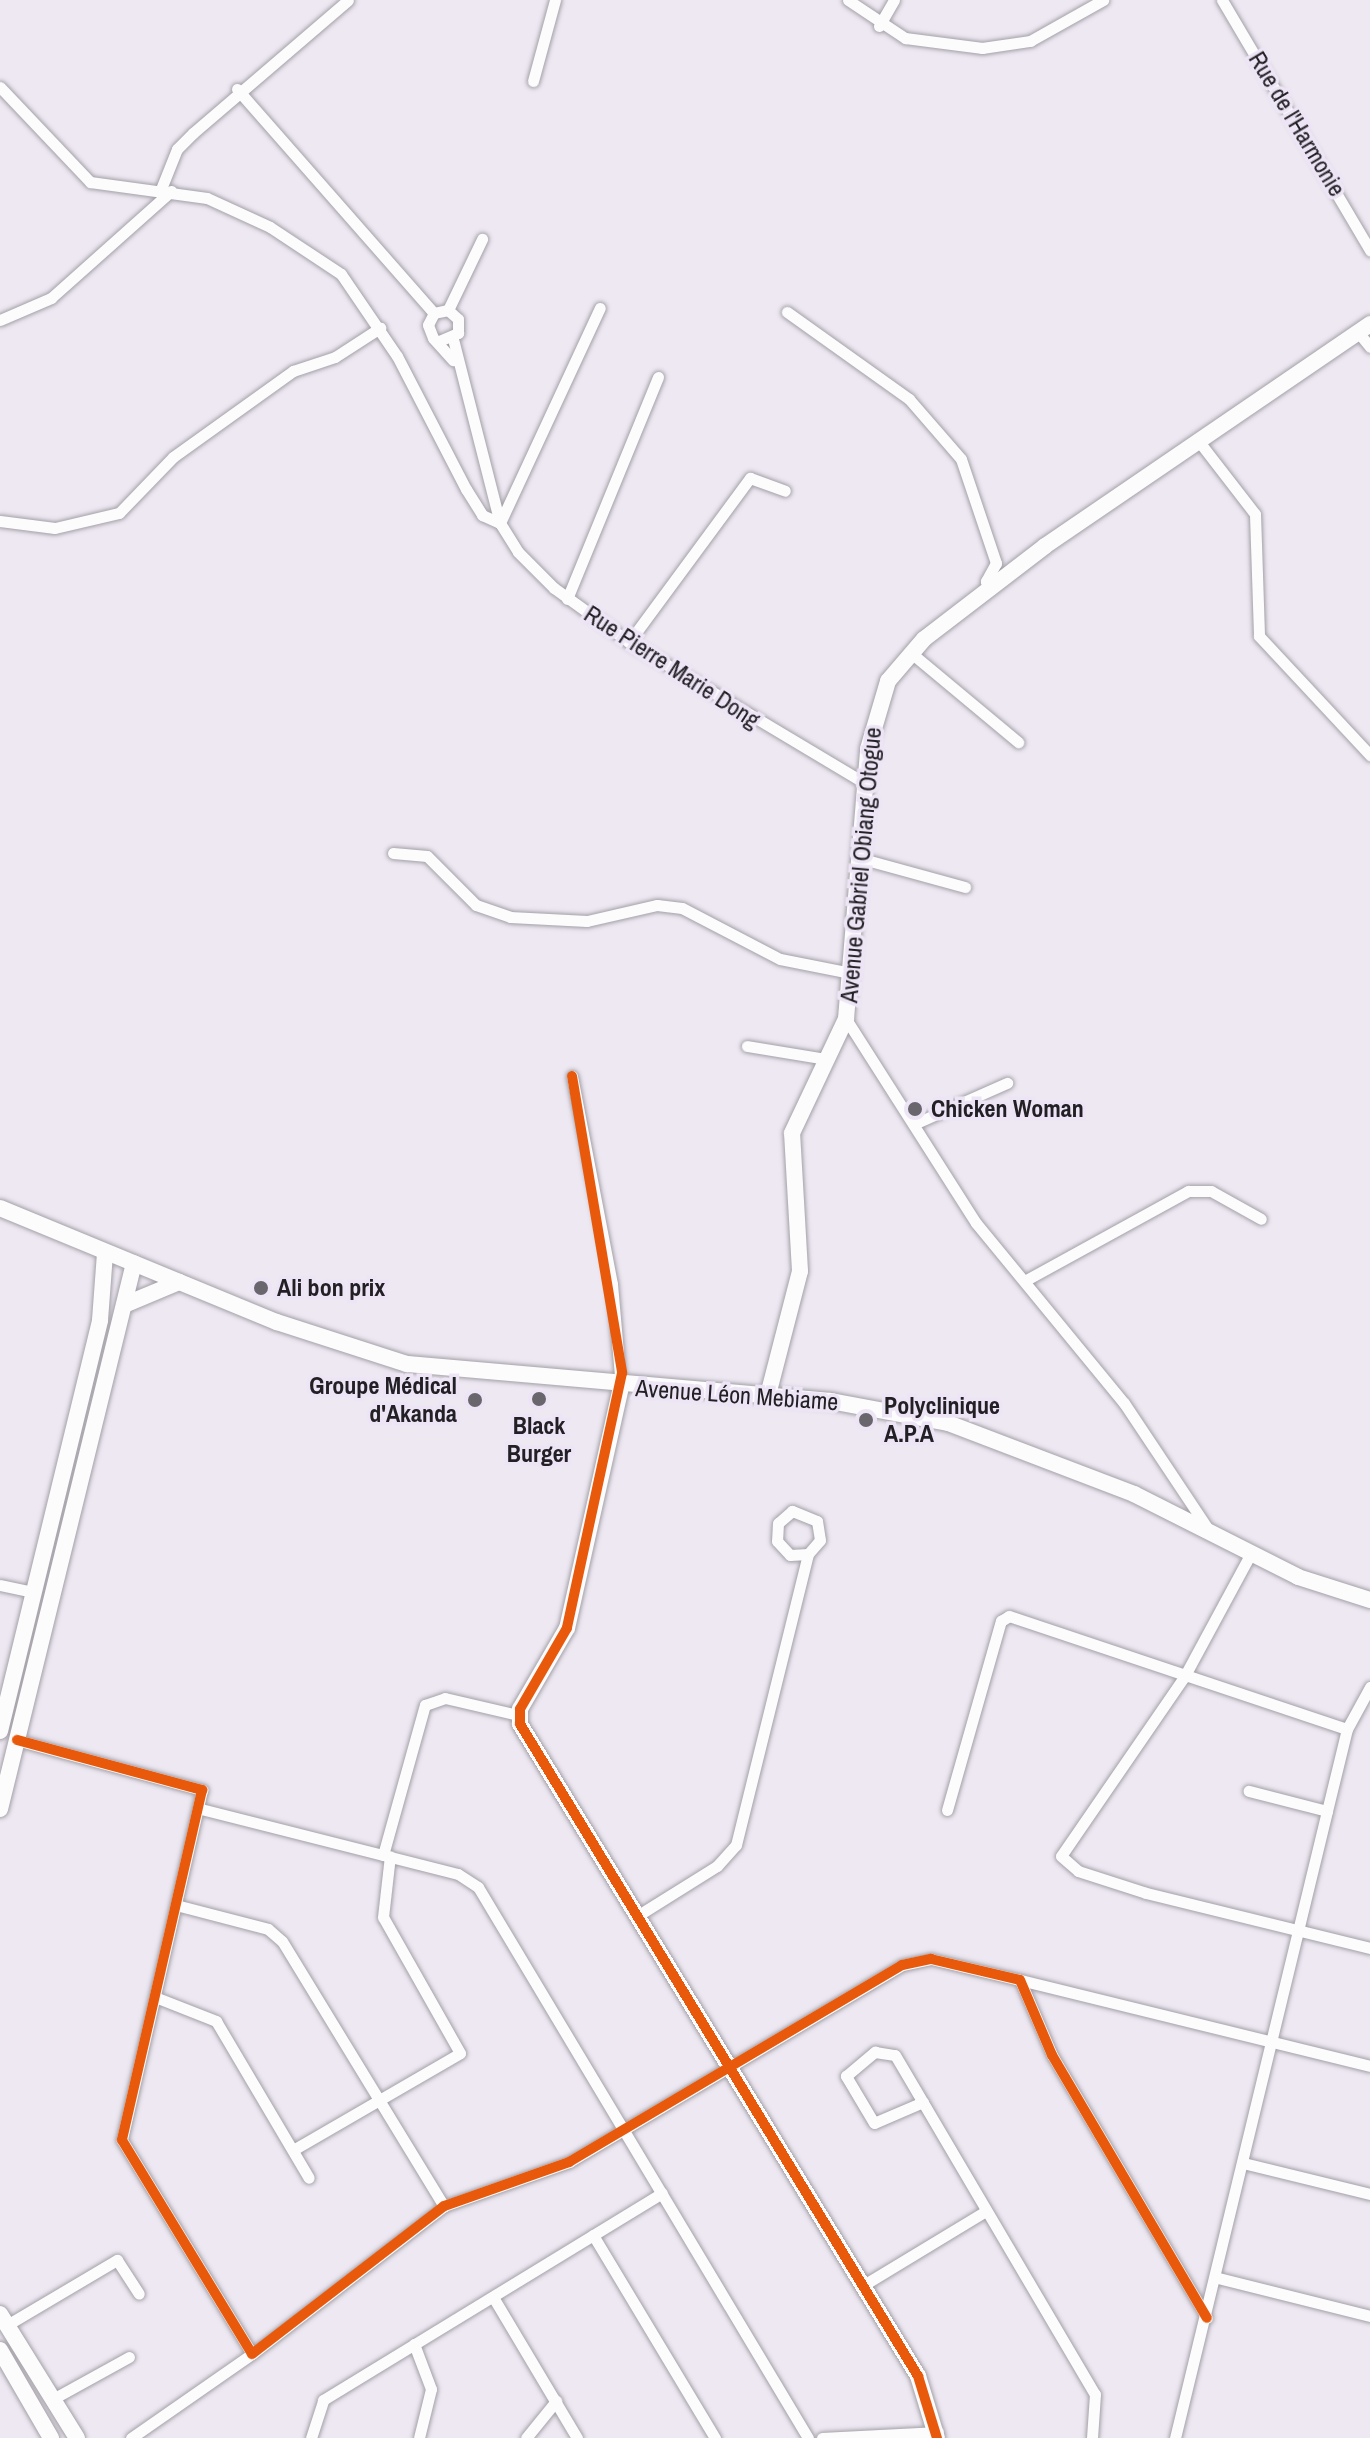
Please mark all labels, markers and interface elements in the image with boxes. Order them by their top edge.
street label: Rue de l'Harmonie [1243,47,1351,201]
street label: Rue Pierre Marie Dong [579,600,765,734]
street label: Avenue Gabriel Obiang Otogue [835,726,887,1004]
place label: Chicken Woman [931,1095,1084,1123]
marker: Chicken Woman [906,1100,924,1118]
place label: Ali bon prix [277,1274,385,1302]
marker: Ali bon prix [252,1279,270,1297]
place label: Groupe Médical d'Akanda [309,1372,457,1428]
street label: Avenue Léon Mebiame [635,1374,839,1416]
marker: Groupe Médical d'Akanda [464,1389,486,1411]
marker: Black Burger [530,1390,548,1408]
place label: Polyclinique A.P.A [884,1392,1000,1448]
marker: Polyclinique A.P.A [855,1409,877,1431]
place label: Black Burger [507,1412,571,1468]

